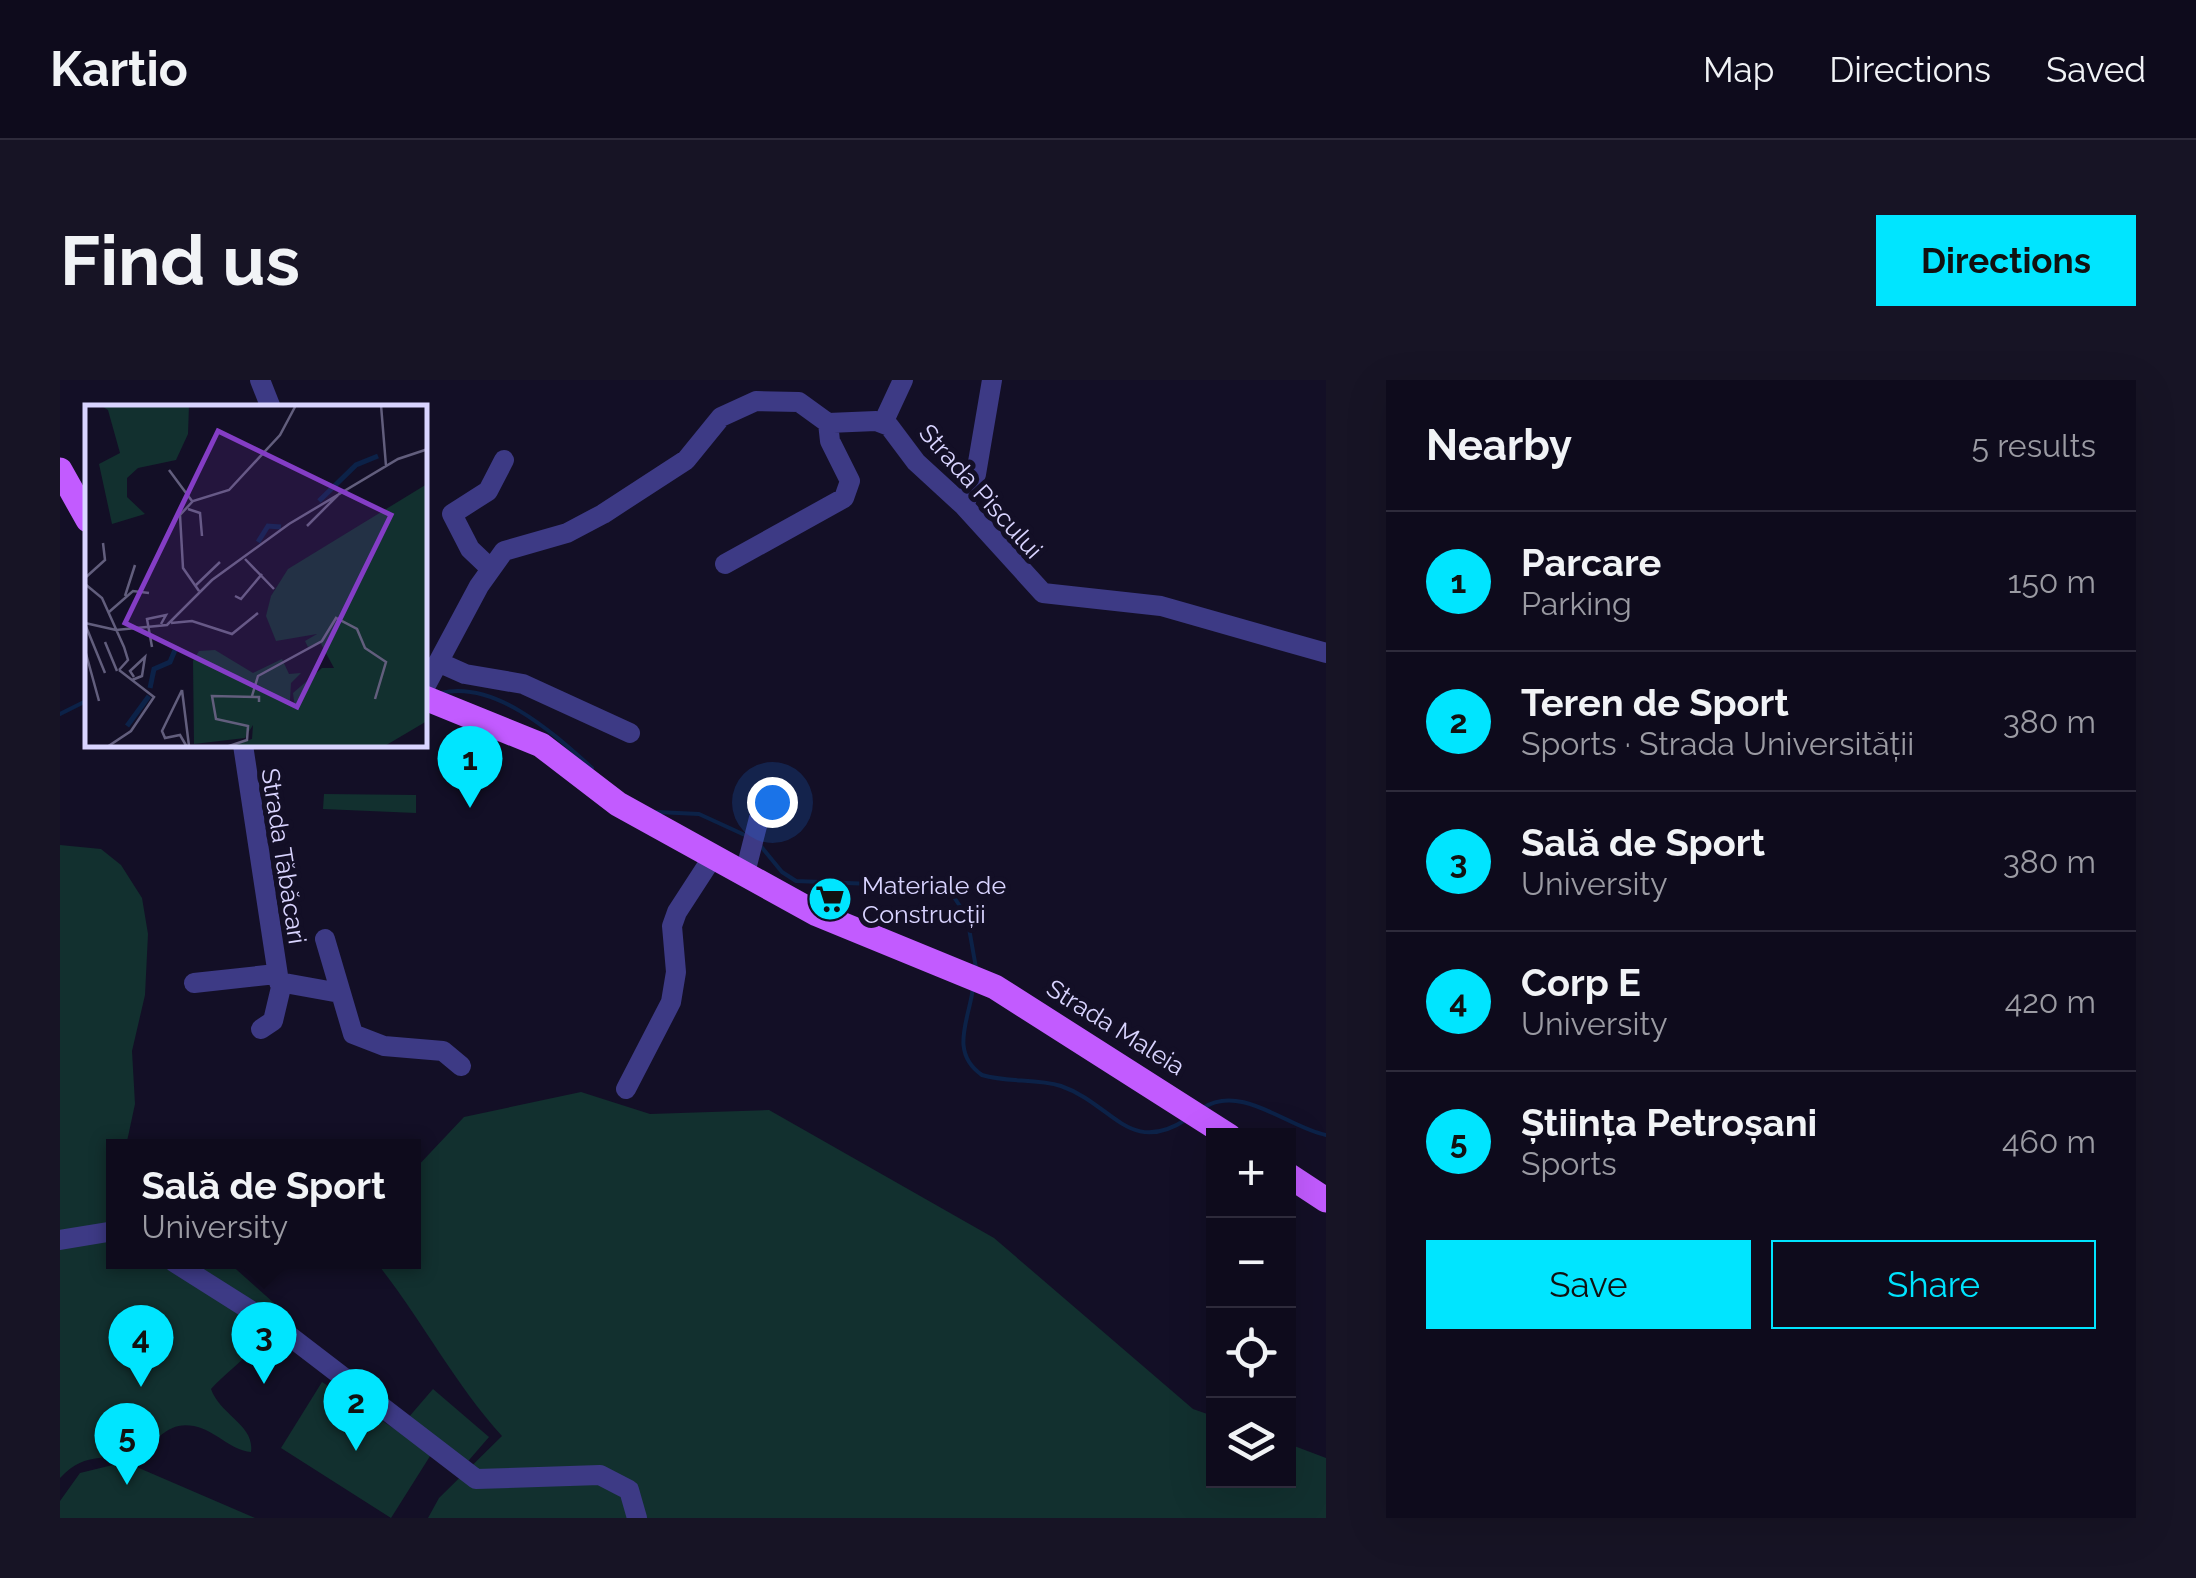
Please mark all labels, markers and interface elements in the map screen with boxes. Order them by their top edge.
text: Kartio [50,41,188,97]
text: Map [1703,49,1774,90]
text: Directions [1829,49,1991,90]
text: Saved [2046,49,2146,90]
button: Directions [1876,215,2136,306]
text: Find us [60,219,300,301]
inset map [85,405,428,748]
street label: Strada Piscului [913,418,1049,564]
text: Nearby [1426,421,1572,470]
text: 5 results [1972,427,2096,464]
text: Parcare [1521,540,1661,585]
text: 1 [1451,563,1466,600]
text: 150 m [2008,563,2096,600]
text: Parking [1521,585,1632,622]
text: Teren de Sport [1521,680,1789,725]
text: 2 [1449,703,1468,740]
text: 380 m [2003,703,2096,740]
text: Sports · Strada Universității [1521,725,1914,762]
pin: 1 [438,726,502,808]
street label: Strada Tăbăcari [255,766,313,946]
your location [747,777,798,828]
text: Sală de Sport [1521,820,1765,865]
text: 3 [1450,843,1467,880]
text: 380 m [2003,843,2096,880]
text: University [1521,865,1668,902]
place label: Materiale de Construcții [862,870,1006,929]
supermarket icon: Materiale de Construcții [807,876,853,922]
text: Corp E [1521,960,1641,1005]
street label: Strada Maleia [1041,973,1191,1081]
text: 4 [1449,983,1468,1020]
text: 420 m [2005,983,2096,1020]
text: University [1521,1005,1668,1042]
text: Știința Petroșani [1521,1100,1817,1145]
text: 5 [1450,1123,1467,1160]
text: 460 m [2002,1123,2096,1160]
map controls [1206,1128,1296,1488]
button: + [1206,1128,1296,1218]
popup [106,1139,421,1269]
text: Sports [1521,1145,1617,1182]
text: Sală de Sport [142,1163,385,1208]
text: University [142,1208,288,1245]
button: − [1206,1218,1296,1308]
button: Save [1426,1240,1751,1329]
button: Share [1771,1240,2096,1329]
pin: 3 [232,1302,296,1384]
pin: 4 [108,1304,174,1387]
button: locate [1206,1308,1296,1398]
pin: 2 [324,1368,388,1451]
button: layers [1206,1398,1296,1488]
pin: 5 [94,1402,160,1485]

